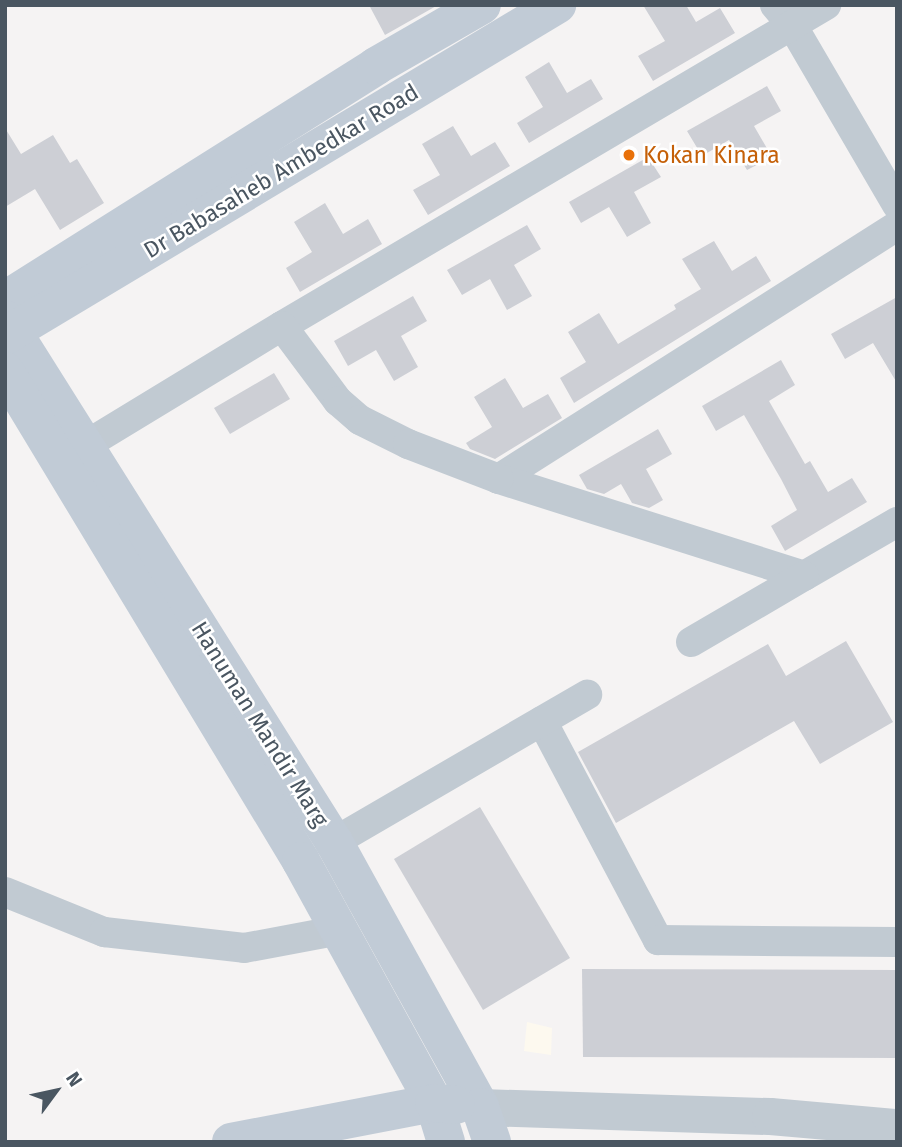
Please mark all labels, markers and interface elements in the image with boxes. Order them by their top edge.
street label: Dr Babasaheb Ambedkar Road [139,78,423,264]
place label: Kokan Kinara [643,141,780,169]
marker: Kokan Kinara [621,147,637,163]
street label: Hanuman Mandir Marg [186,616,334,832]
north arrow [21,1056,91,1126]
text: N [61,1068,87,1091]

